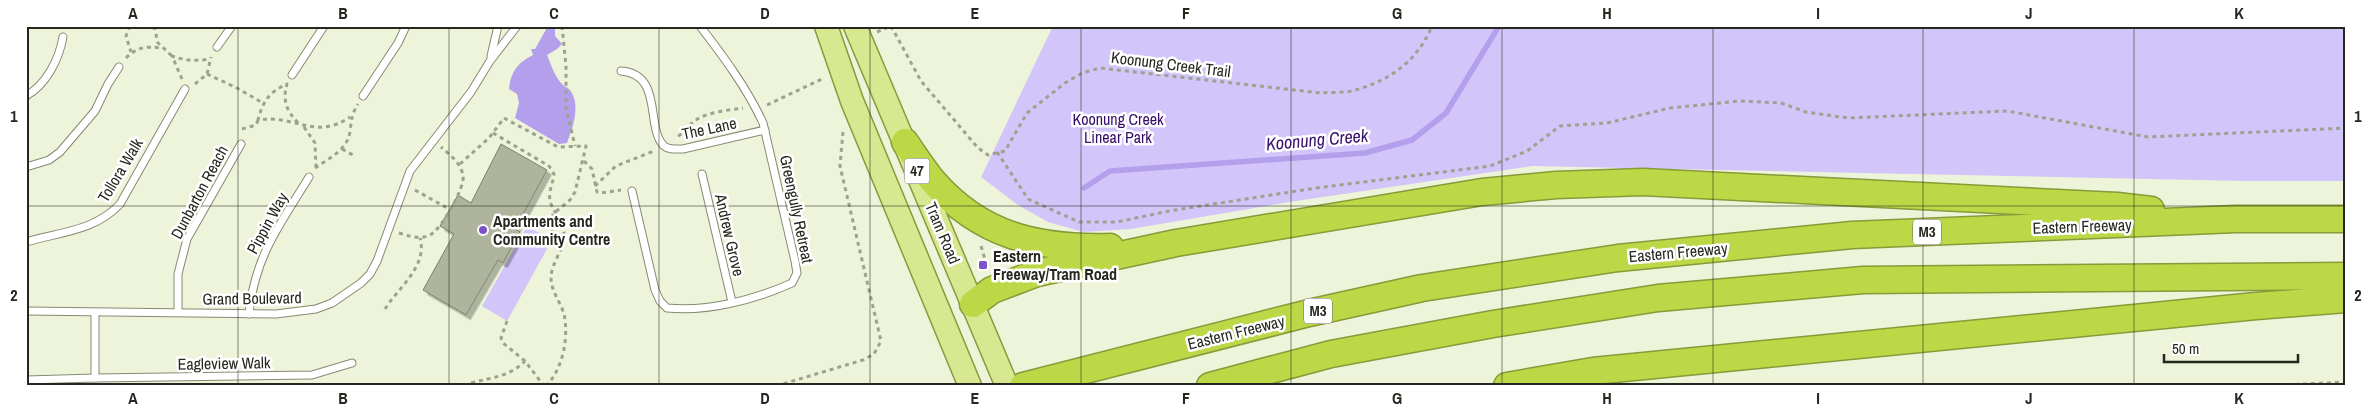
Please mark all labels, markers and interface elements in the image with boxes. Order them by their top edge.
text: A [128,2,138,24]
text: B [338,2,348,24]
text: C [549,2,559,24]
text: D [760,2,770,24]
text: E [971,2,980,24]
text: F [1182,2,1190,24]
text: G [1392,2,1402,24]
text: H [1602,2,1612,24]
text: I [1816,2,1820,24]
text: J [2025,2,2033,24]
text: K [2234,2,2244,24]
street label: Koonung Creek Trail [1110,46,1232,82]
text: 1 [10,105,18,127]
text: 1 [2354,105,2362,127]
park label: Koonung Creek Linear Park [1072,108,1164,148]
street label: The Lane [680,111,738,145]
water label: Koonung Creek [1265,123,1370,156]
street label: Tollora Walk [92,134,148,206]
street label: Dunbarton Reach [165,141,233,243]
street label: Greengully Retreat [775,153,819,265]
road number: 47 [904,158,930,184]
street label: Pippin Way [241,188,293,258]
street label: Andrew Grove [710,191,750,278]
street label: Tram Road [920,199,966,267]
place label: Apartments and Community Centre [493,210,610,250]
street label: Eastern Freeway [2032,213,2132,239]
road number: M3 [1913,220,1941,244]
marker: Apartments and Community Centre [477,224,489,236]
street label: Eastern Freeway [1628,237,1729,267]
place label: Eastern Freeway/Tram Road [993,245,1117,285]
marker: Eastern Freeway/Tram Road [977,259,989,271]
text: 2 [10,284,18,306]
text: 2 [2354,284,2362,306]
street label: Grand Boulevard [202,286,302,310]
road number: M3 [1304,298,1332,324]
street label: Eastern Freeway [1185,309,1287,355]
scale bar [2164,332,2298,364]
text: 50 m [2172,338,2199,359]
street label: Eagleview Walk [177,351,271,375]
text: A [128,387,138,409]
text: B [338,387,348,409]
text: C [549,387,559,409]
text: D [760,387,770,409]
text: E [971,387,980,409]
text: F [1182,387,1190,409]
text: G [1392,387,1402,409]
text: H [1602,387,1612,409]
text: I [1816,387,1820,409]
text: J [2025,387,2033,409]
text: K [2234,387,2244,409]

